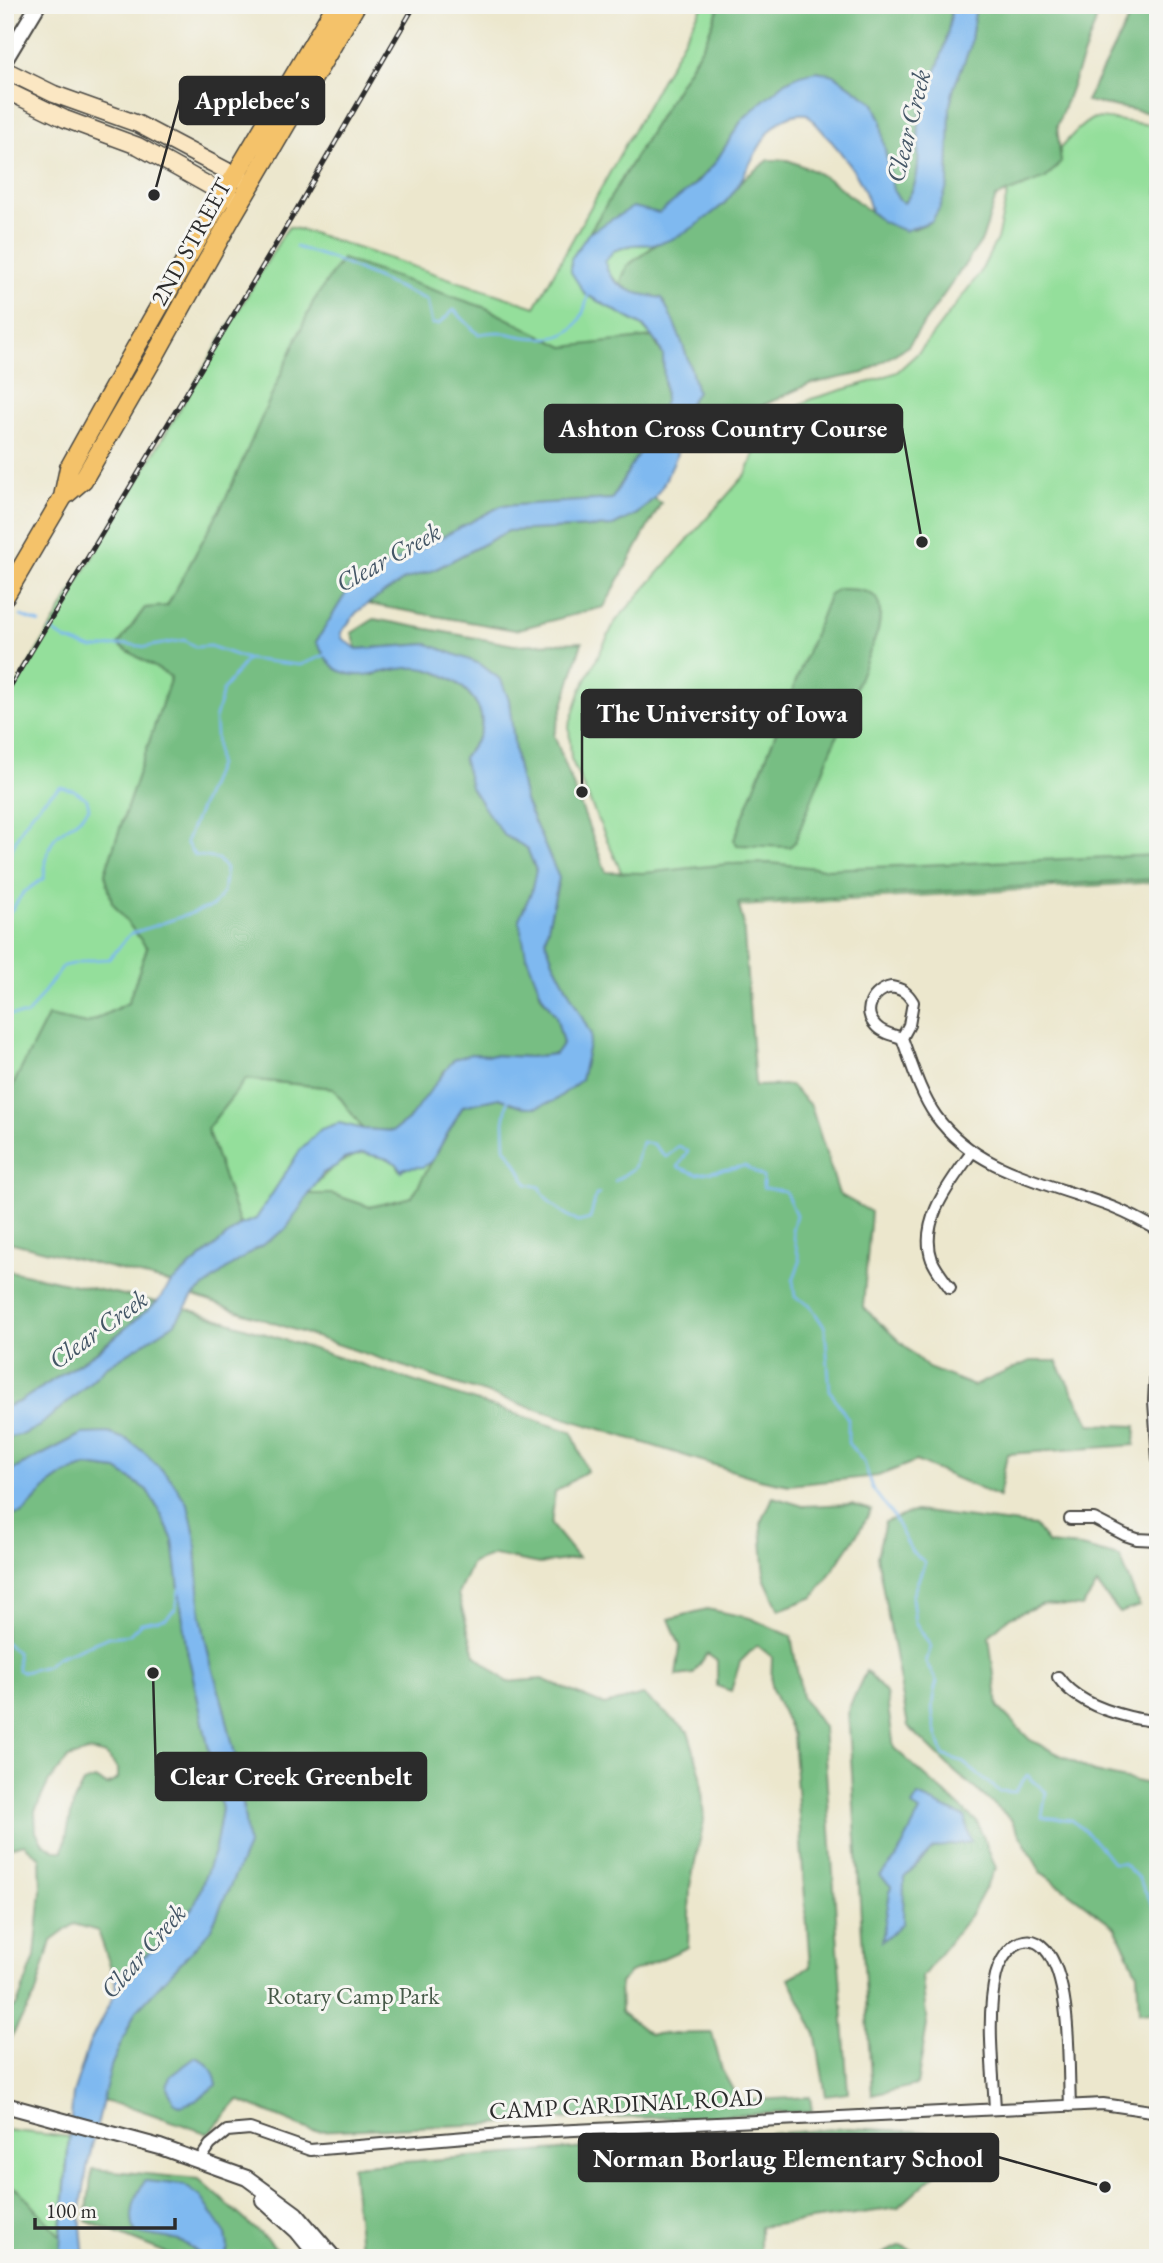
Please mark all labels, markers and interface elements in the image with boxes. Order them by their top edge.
water label: Clear Creek [878,66,938,186]
callout: Applebee's [180,77,324,124]
text: Applebee's [193,83,310,117]
street label: 2ND STREET [143,172,239,311]
callout: Ashton Cross Country Course [545,405,902,452]
text: Ashton Cross Country Course [558,411,888,445]
water label: Clear Creek [329,514,447,600]
callout: The University of Iowa [582,690,861,737]
text: The University of Iowa [596,696,848,730]
water label: Clear Creek [41,1281,155,1377]
callout: Clear Creek Greenbelt [156,1753,426,1800]
text: Clear Creek Greenbelt [170,1759,412,1793]
water label: Clear Creek [92,1896,194,2006]
park label: Rotary Camp Park [267,1980,440,2011]
street label: CAMP CARDINAL ROAD [488,2081,764,2126]
callout: Norman Borlaug Elementary School [579,2134,998,2181]
text: Norman Borlaug Elementary School [593,2141,983,2175]
scale bar [35,2186,175,2230]
text: 100 m [46,2197,97,2224]

